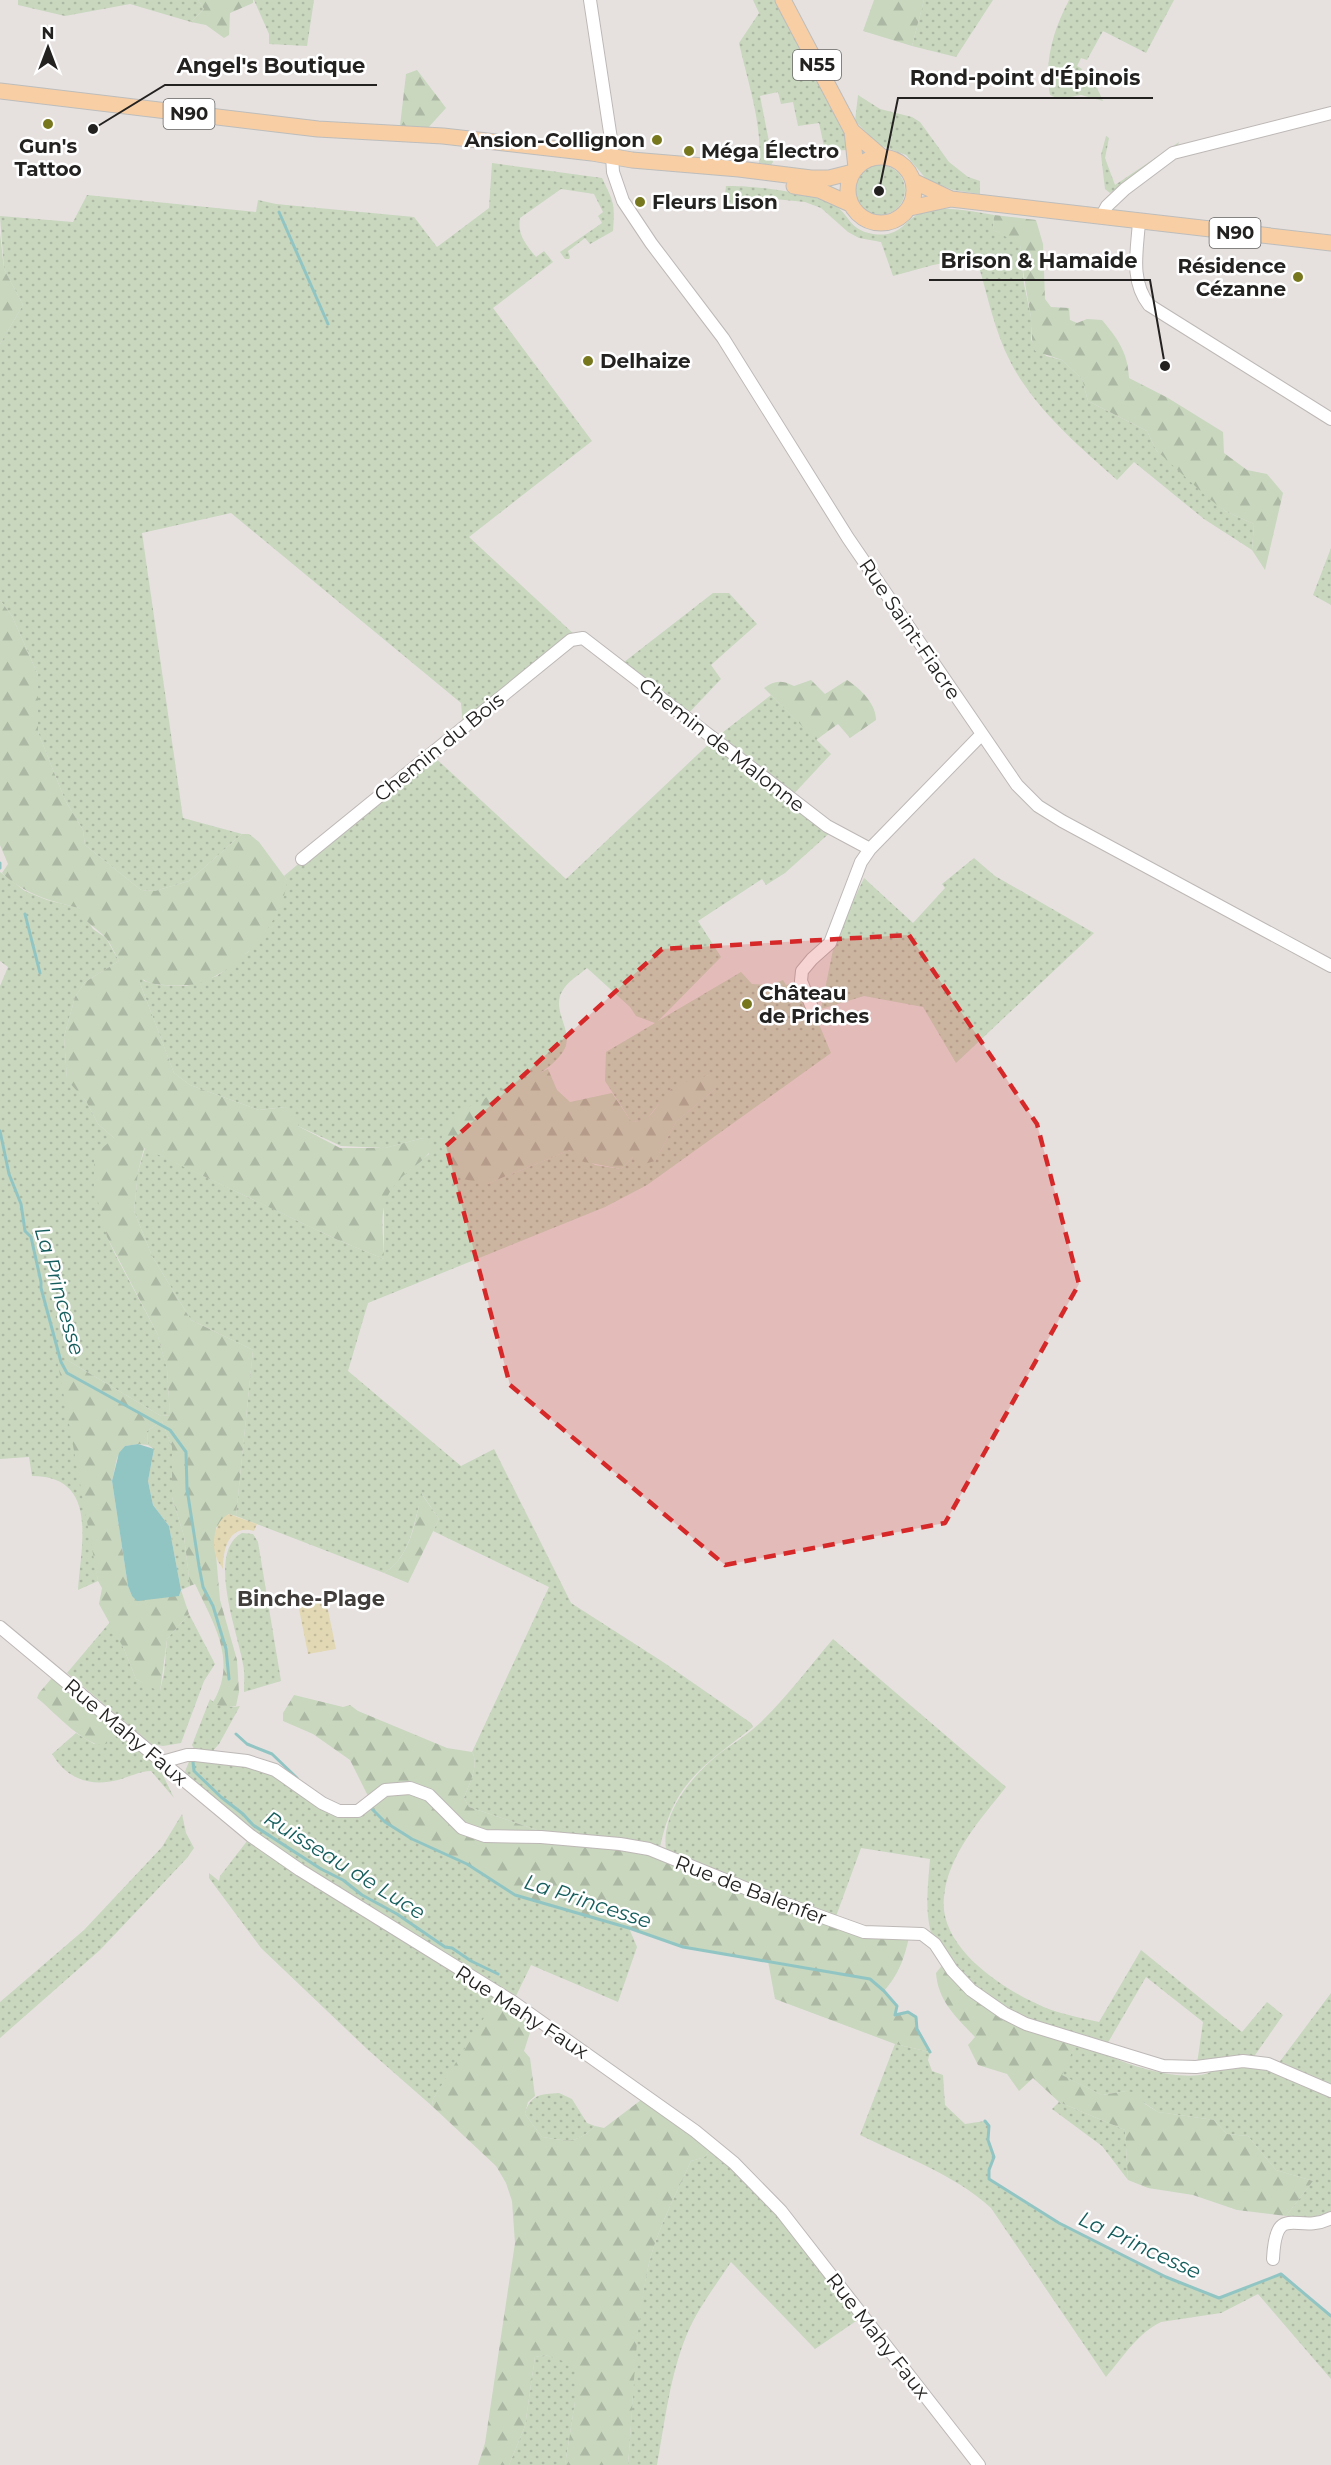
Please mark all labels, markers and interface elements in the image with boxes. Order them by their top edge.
north arrow [18,18,78,78]
text: N [42,24,54,43]
callout: Angel's Boutique [165,46,377,85]
road number: N55 [793,50,841,80]
text: Angel's Boutique [176,53,365,78]
callout: Rond-point d'Épinois [898,59,1153,98]
text: Rond-point d'Épinois [910,65,1140,90]
road number: N90 [164,99,214,129]
marker: Gun's Tattoo [41,117,55,131]
place label: Ansion-Collignon [463,128,645,152]
marker: Ansion-Collignon [650,133,664,147]
place label: Gun's Tattoo [14,134,82,181]
place label: Méga Électro [701,139,839,163]
marker: Méga Électro [682,144,696,158]
place label: Fleurs Lison [652,190,778,214]
marker: Fleurs Lison [633,195,647,209]
road number: N90 [1210,218,1260,248]
callout: Brison & Hamaide [929,241,1150,280]
text: Brison & Hamaide [941,248,1137,273]
place label: Résidence Cézanne [1177,254,1286,301]
marker: Résidence Cézanne [1291,270,1305,284]
place label: Delhaize [600,349,691,373]
marker: Delhaize [581,354,595,368]
street label: Rue Saint-Fiacre [854,554,966,704]
street label: Chemin de Malonne [634,673,810,817]
street label: Chemin du Bois [369,687,509,807]
place label: Château de Priches [759,981,869,1028]
marker: Château de Priches [740,997,754,1011]
water label: La Princesse [30,1224,90,1358]
district label: Binche-Plage [237,1586,385,1611]
street label: Rue Mahy Faux [59,1673,193,1791]
water label: Ruisseau de Luce [260,1805,430,1925]
street label: Rue de Balenfer [672,1850,830,1930]
water label: La Princesse [521,1869,655,1933]
street label: Rue Mahy Faux [451,1960,593,2064]
water label: La Princesse [1075,2206,1205,2284]
street label: Rue Mahy Faux [821,2268,935,2404]

